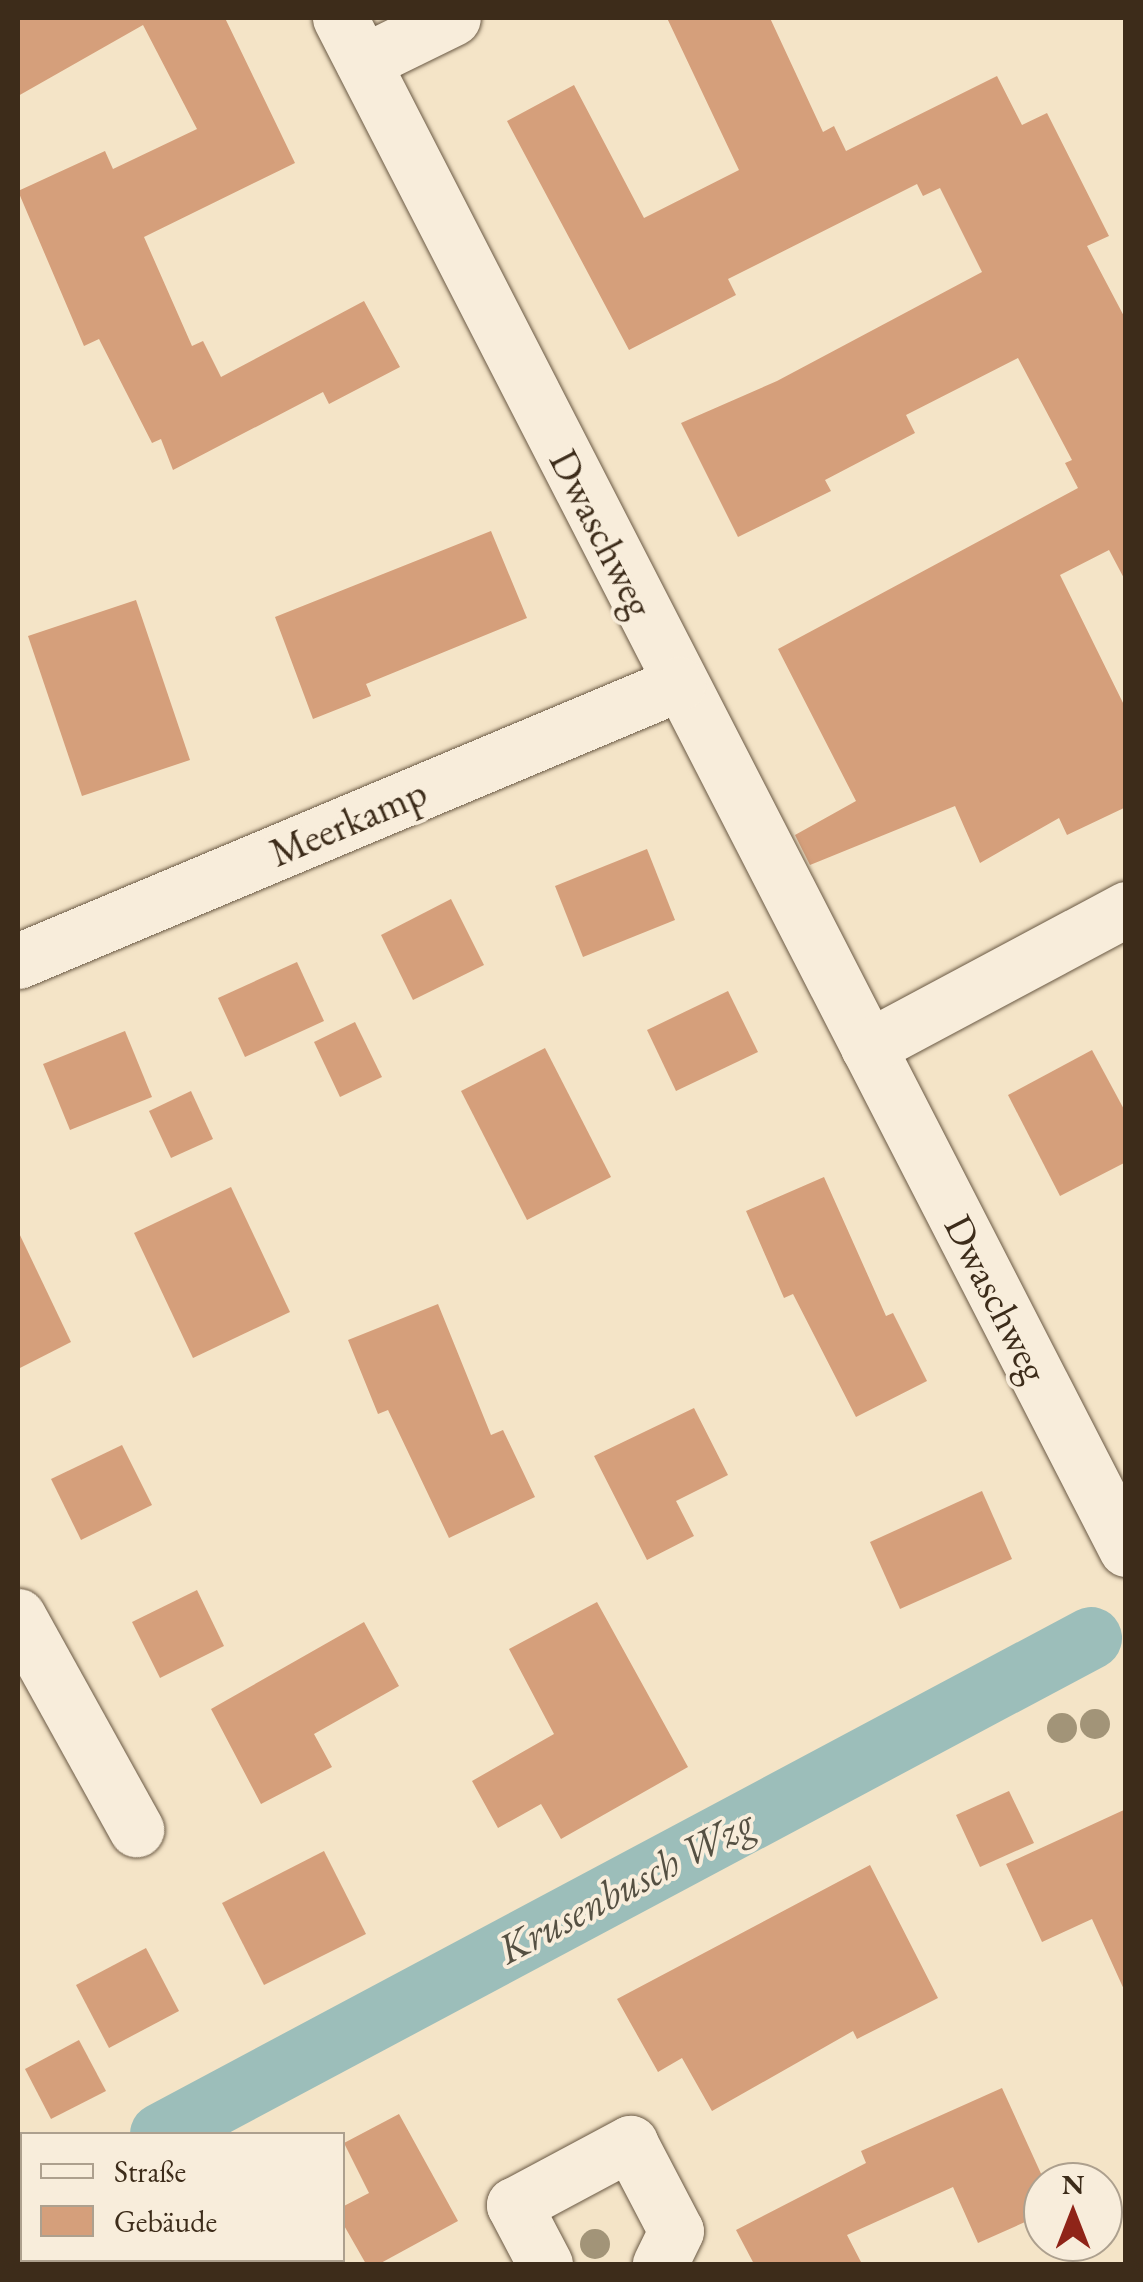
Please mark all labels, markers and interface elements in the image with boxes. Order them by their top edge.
street label: Dwaschweg [540,441,664,625]
street label: Meerkamp [262,767,434,877]
street label: Dwaschweg [935,1206,1059,1390]
water label: Krusenbusch Wzg [489,1797,763,1975]
legend [20,2132,345,2262]
text: Straße [114,2152,186,2191]
north arrow [1023,2162,1123,2262]
text: N [1062,2166,1084,2202]
text: Gebäude [114,2202,217,2241]

